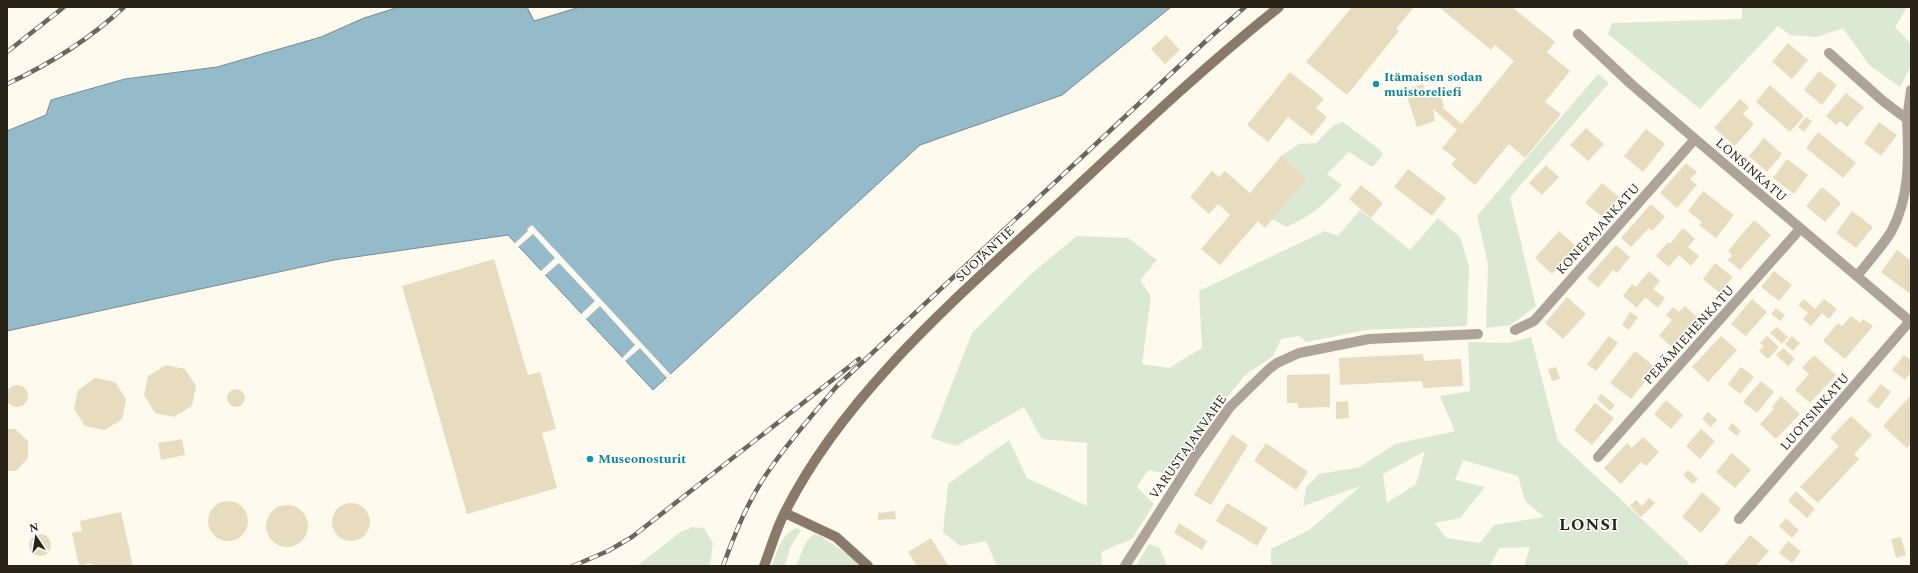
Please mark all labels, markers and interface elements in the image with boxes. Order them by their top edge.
place label: Itämaisen sodan muistoreliefi [1384,67,1483,102]
marker: Itämaisen sodan muistoreliefi [1371,79,1381,89]
street label: LONSINKATU [1711,133,1791,207]
street label: KONEPAJANKATU [1551,179,1645,279]
street label: SUOJANTIE [951,221,1019,287]
street label: PERÄMIEHENKATU [1639,281,1739,389]
street label: LUOTSINKATU [1776,369,1854,455]
street label: VARUSTAJANVAHE [1144,390,1232,504]
place label: Museonosturit [598,449,686,469]
marker: Museonosturit [585,454,595,464]
district label: LONSI [1559,512,1619,538]
north arrow [16,517,56,557]
text: N [28,518,40,537]

